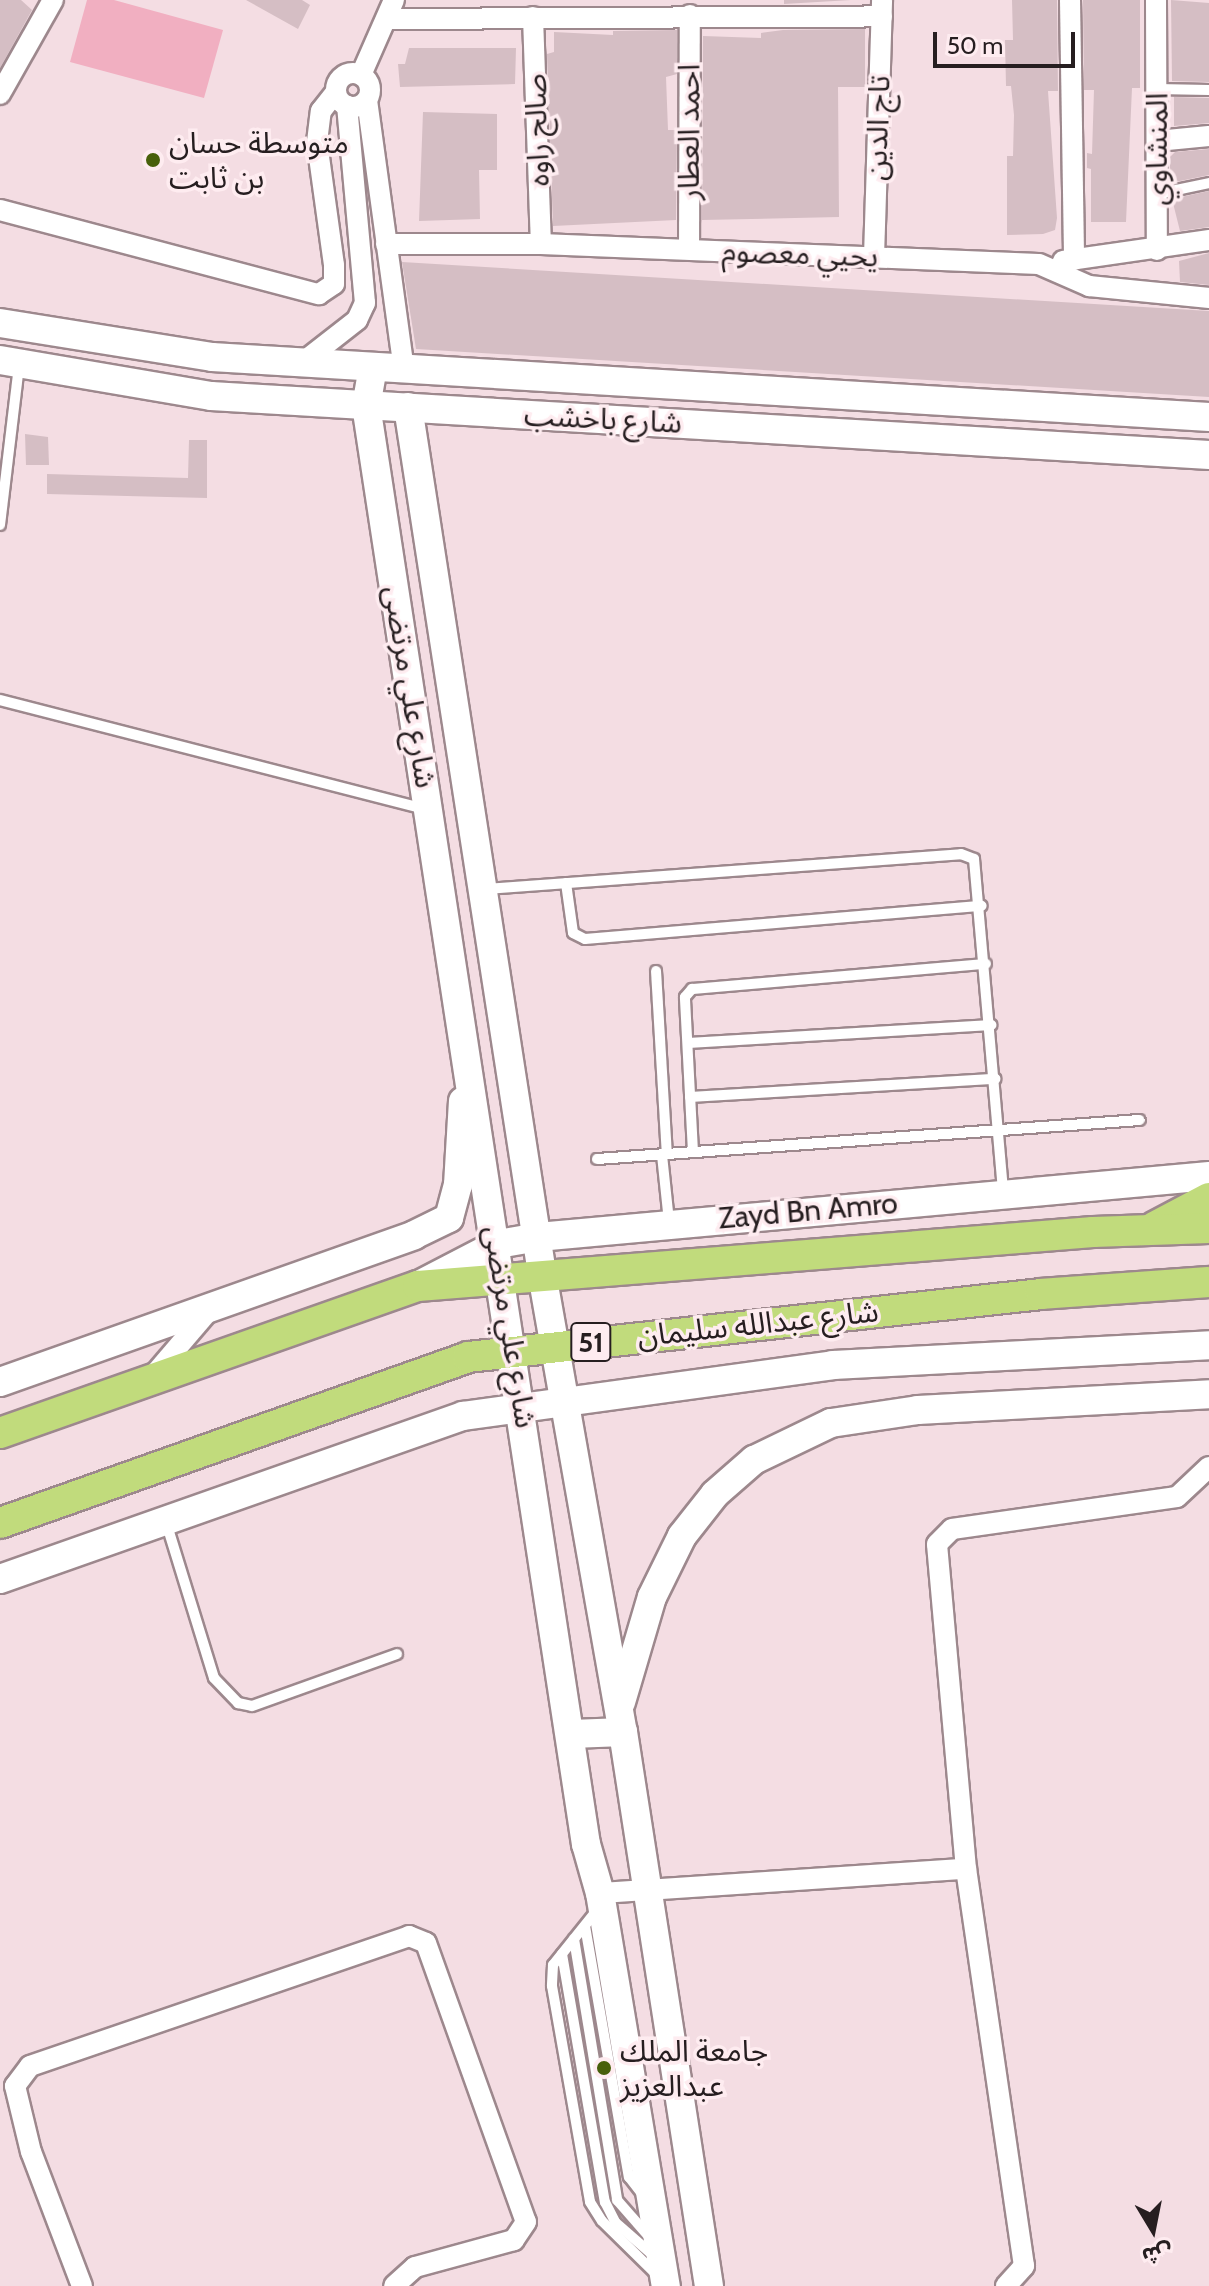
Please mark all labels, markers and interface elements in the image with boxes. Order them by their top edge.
scale bar [937,16,1079,66]
text: 50 m [947,31,1003,60]
street label: احمد العطار [671,64,707,200]
street label: صالح راوه [517,73,557,187]
street label: تاج الدين [858,75,898,181]
street label: المنشاوي [1139,92,1175,206]
place label: متوسطة حسان بن ثابت [169,125,349,196]
marker: متوسطة حسان بن ثابت [144,151,162,169]
street label: يحيي معصوم [721,233,879,275]
street label: شارع باخشب [523,397,683,441]
street label: شارع علي مرتضى [376,583,444,791]
street label: Zayd Bn Amro [717,1185,899,1237]
street label: شارع علي مرتضى [476,1223,544,1431]
street label: شارع عبدالله سليمان [636,1293,880,1355]
road number: 51 [569,1318,613,1366]
place label: جامعة الملك عبدالعزيز [620,2033,768,2104]
marker: جامعة الملك عبدالعزيز [595,2059,613,2077]
north arrow [1113,2190,1193,2270]
text: ش [1140,2238,1174,2270]

